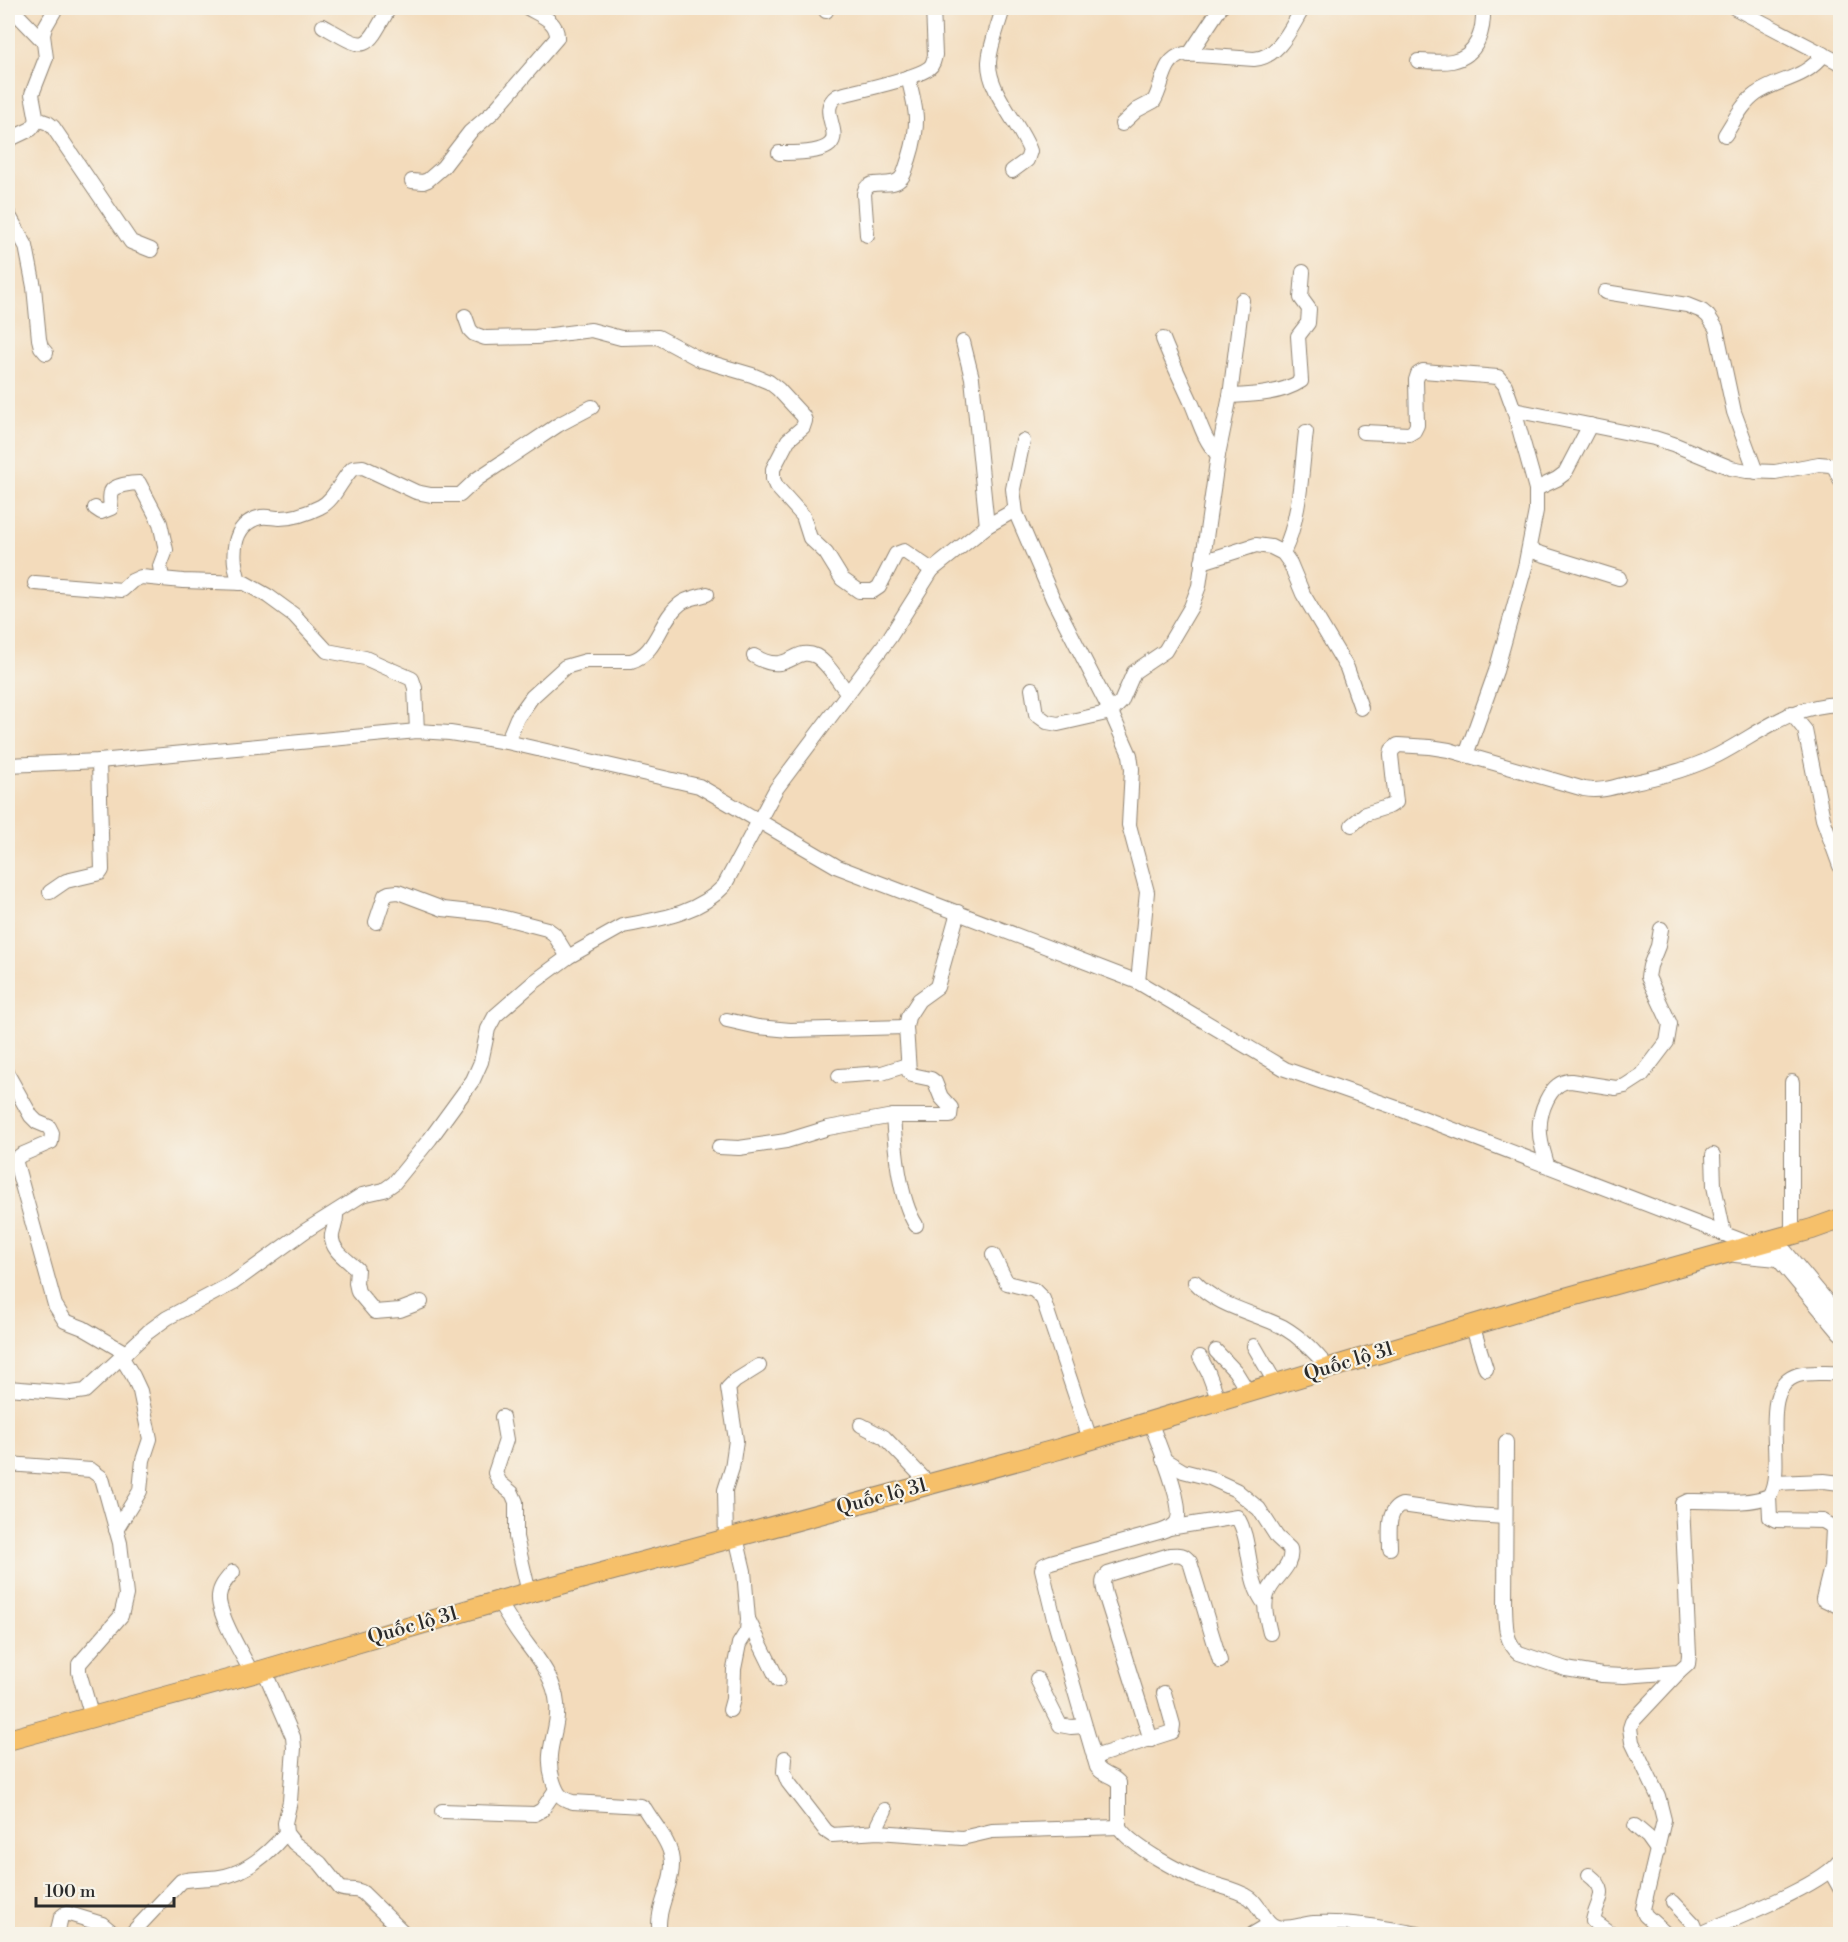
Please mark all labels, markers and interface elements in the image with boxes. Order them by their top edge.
street label: Quốc lộ 31 [1301,1336,1397,1388]
street label: Quốc lộ 31 [834,1473,930,1521]
street label: Quốc lộ 31 [365,1601,461,1651]
scale bar [36,1870,174,1908]
text: 100 m [45,1880,96,1903]

